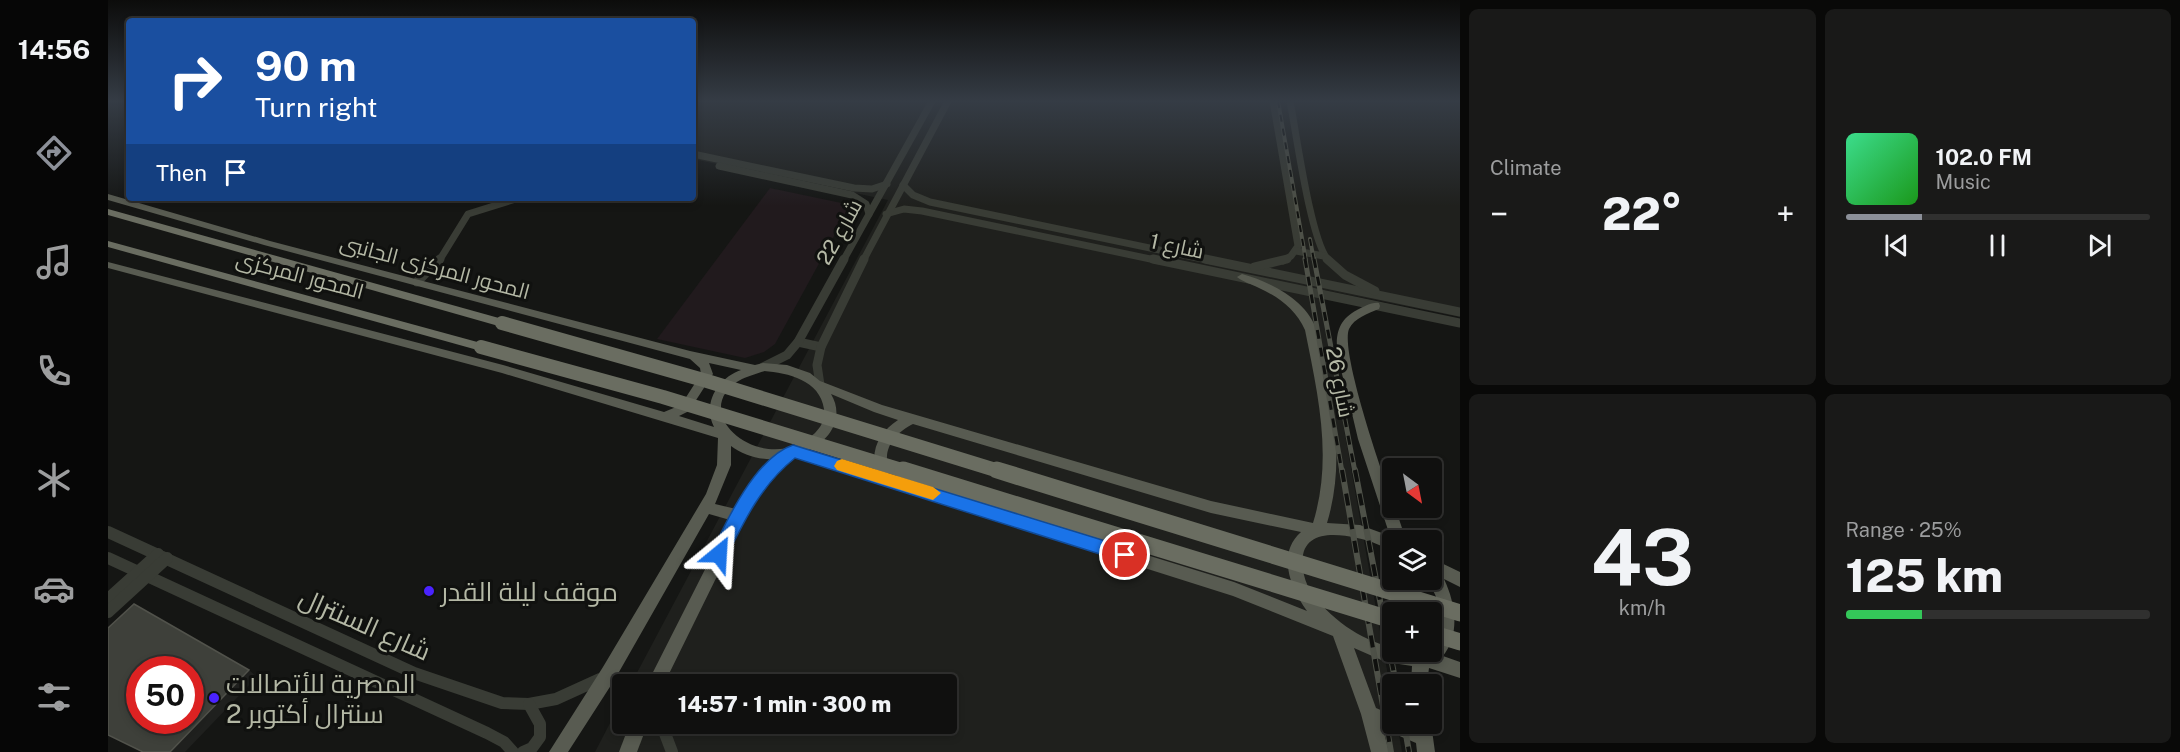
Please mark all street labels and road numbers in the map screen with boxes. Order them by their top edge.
street label: شارع 22 [811,195,869,270]
street label: شارع 1 [1147,228,1206,266]
street label: المحور المركزى الجانبى [337,230,533,305]
street label: المحور المركزى [233,246,367,305]
street label: شارع 26 [1319,345,1359,420]
street label: شارع السنترال [294,581,436,669]

